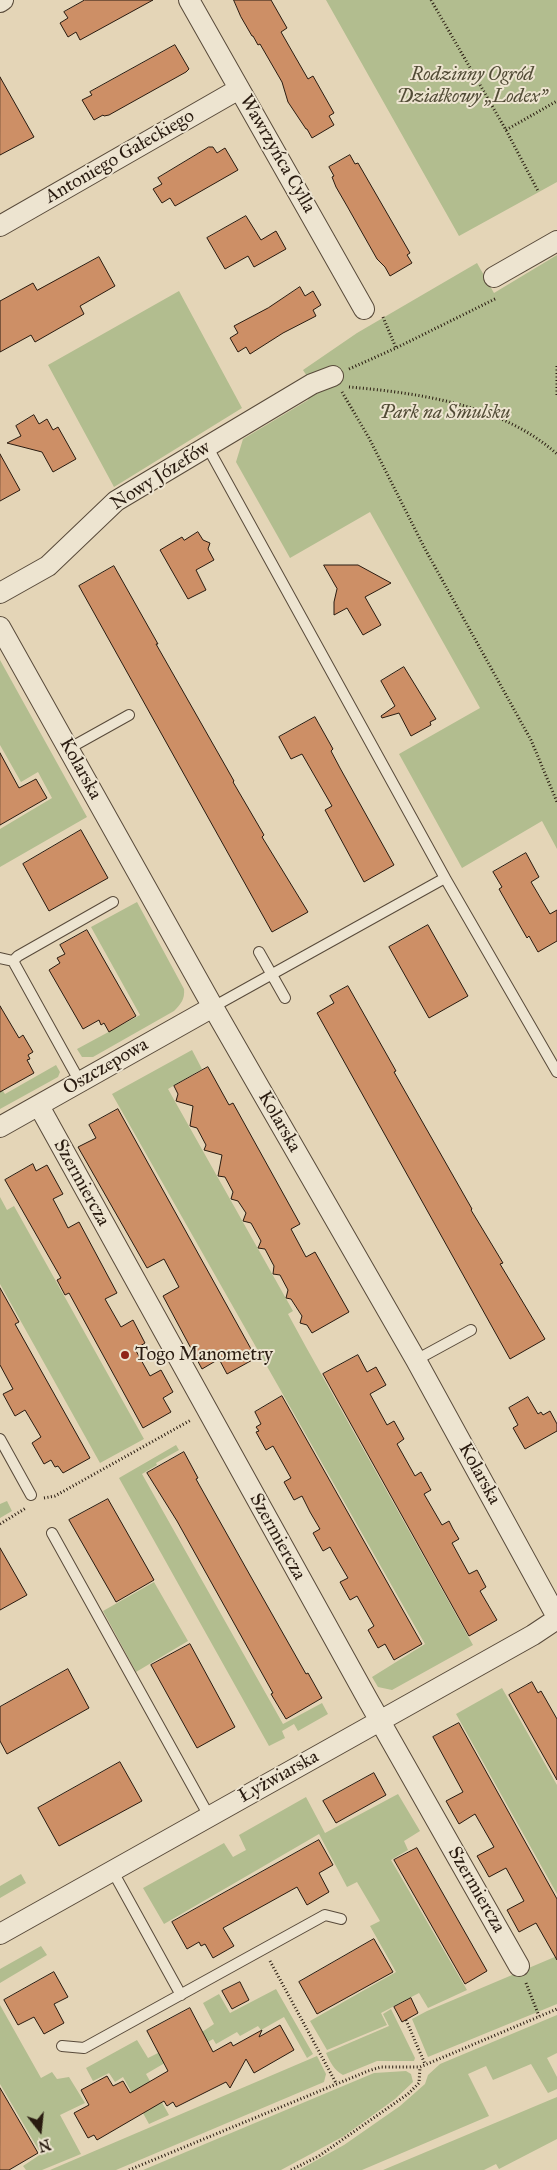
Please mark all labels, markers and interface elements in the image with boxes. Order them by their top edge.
park label: Rodzinny Ogród Działkowy „Lodex” [397,64,547,108]
street label: Wawrzyńca Cylla [234,91,320,217]
street label: Antoniego Gałeckiego [41,105,199,209]
park label: Park na Smulsku [379,402,511,424]
street label: Nowy Józefów [107,436,215,516]
street label: Kolarska [54,734,106,804]
street label: Oszczepowa [59,1034,153,1100]
street label: Kolarska [252,1087,306,1157]
street label: Szermiercza [48,1136,114,1230]
place label: Togo Manometry [135,1344,273,1366]
marker: Togo Manometry [119,1349,131,1361]
street label: Kolarska [453,1439,505,1509]
street label: Szermiercza [244,1490,310,1584]
street label: Łyżwiarska [235,1746,323,1808]
street label: Szermiercza [442,1843,510,1937]
north arrow [15,2105,65,2155]
text: N [36,2135,52,2155]

